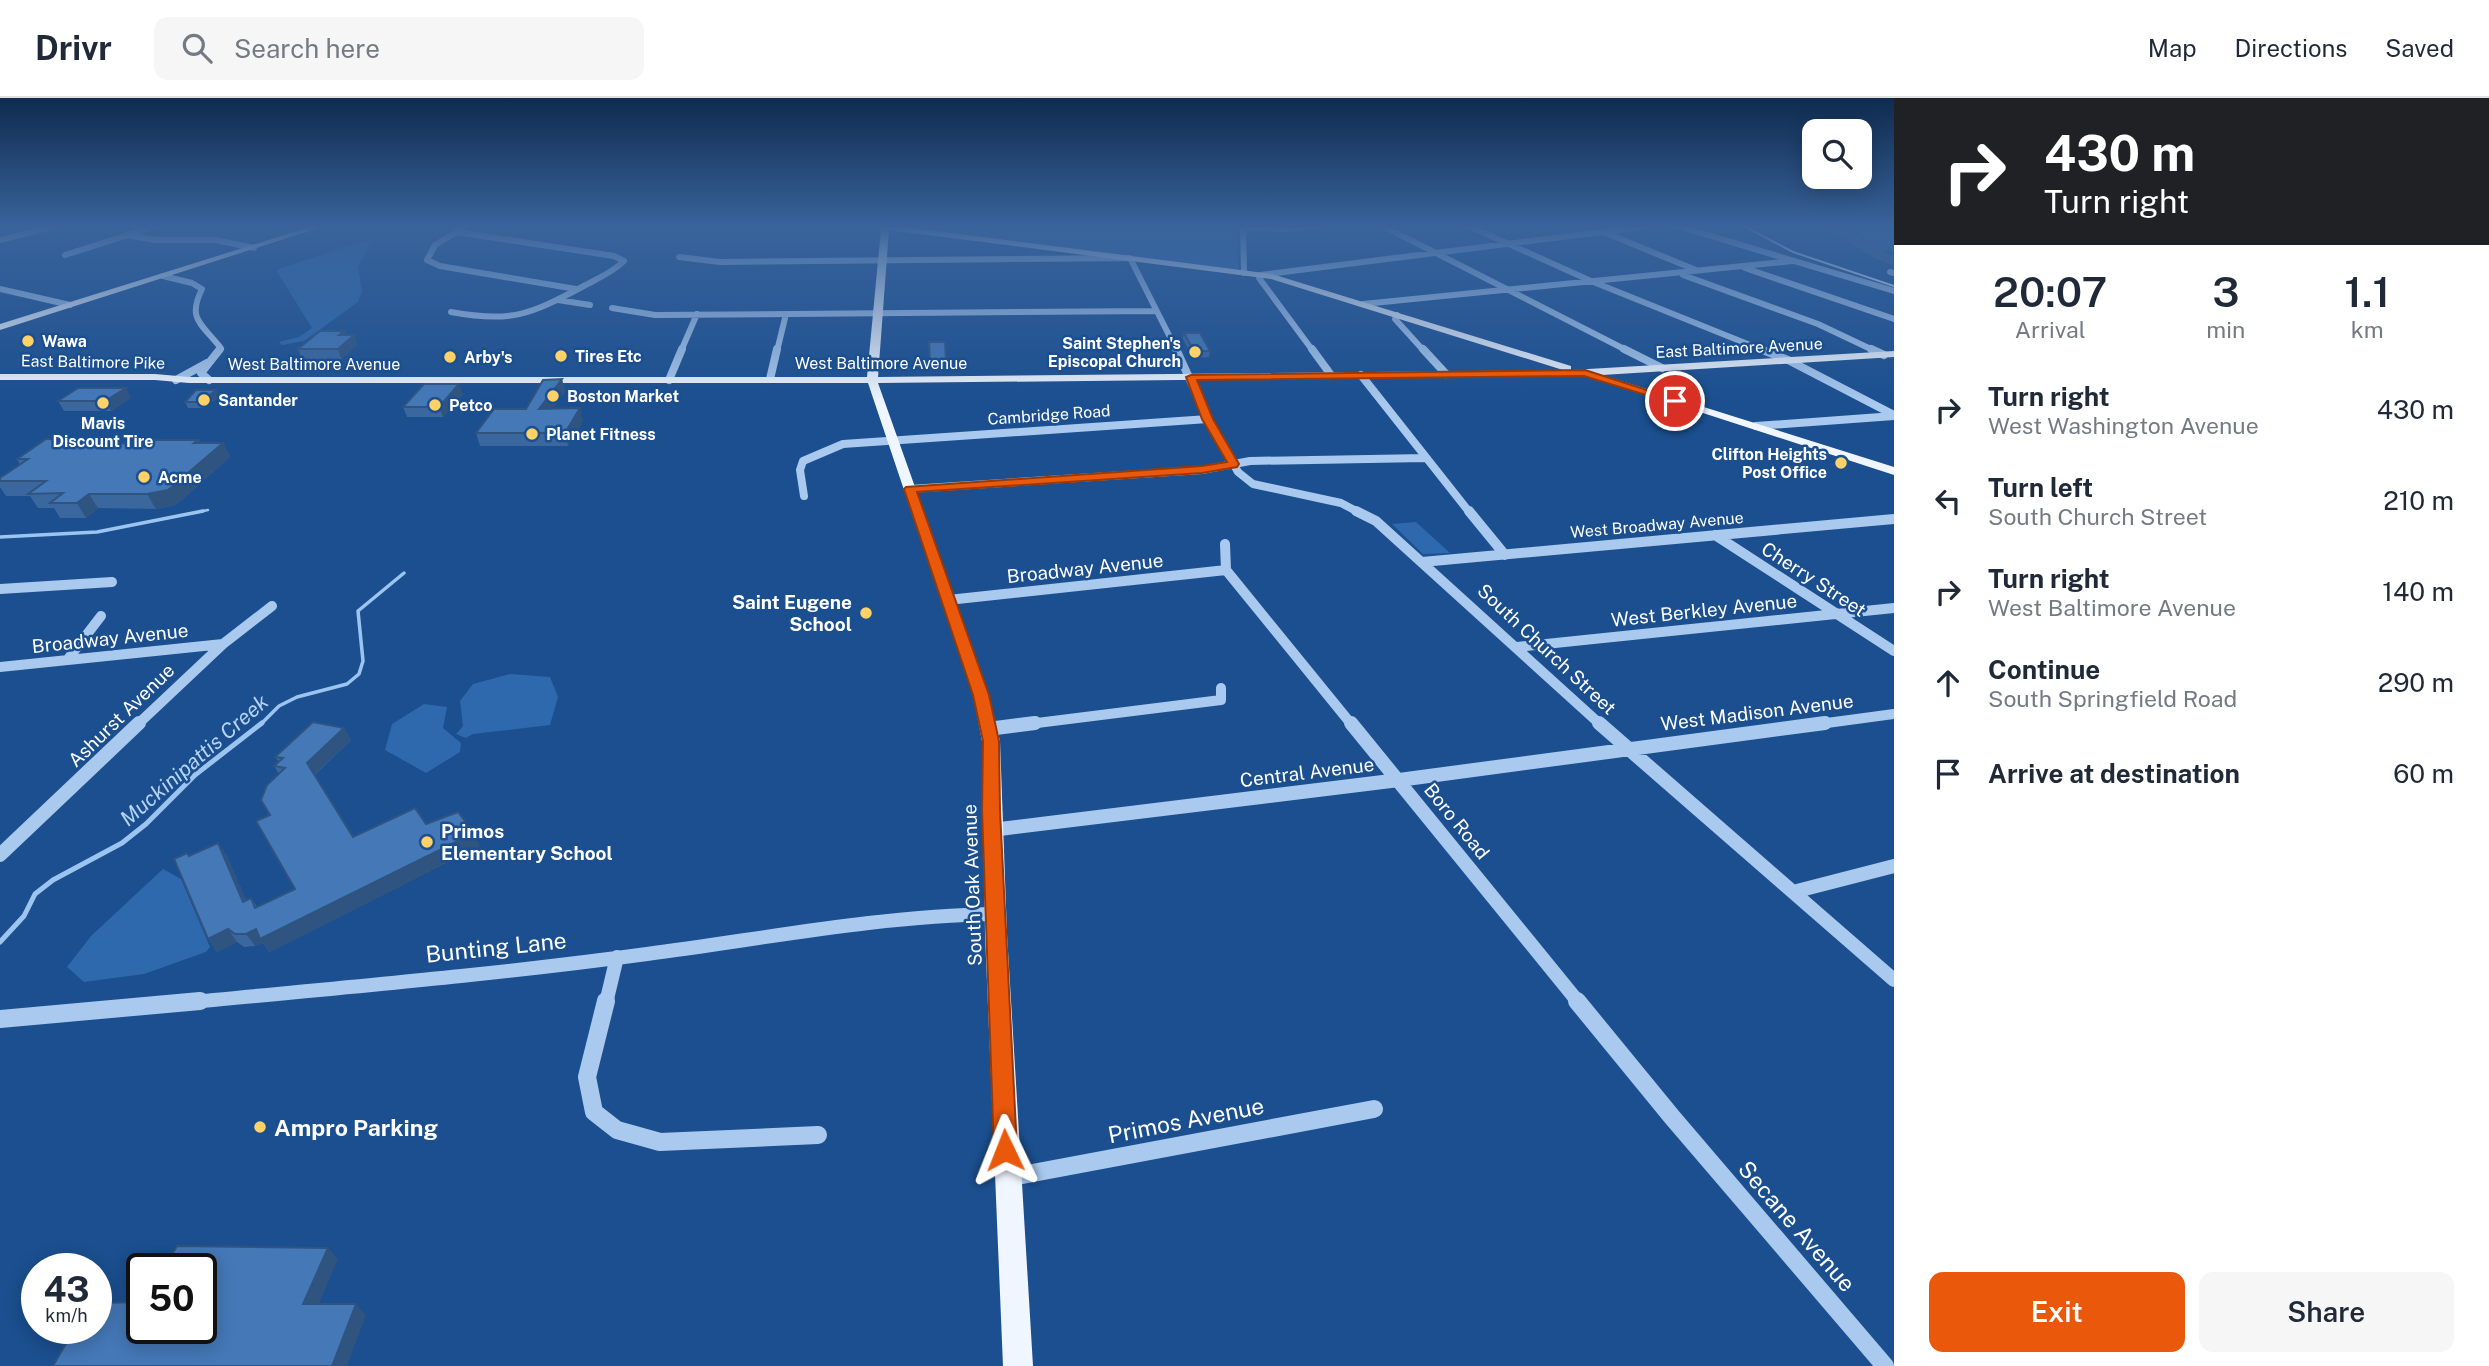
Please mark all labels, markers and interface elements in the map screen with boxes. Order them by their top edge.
search box [154,17,644,80]
text: Drivr [35,29,112,67]
icon: search [178,29,216,67]
text: Search here [234,33,380,64]
text: Map [2148,34,2197,62]
text: Directions [2235,34,2347,62]
text: Saved [2385,34,2454,62]
map controls [1802,119,1872,189]
button: search [1802,119,1872,189]
text: 430 m [2044,124,2195,182]
icon: right [1929,126,2020,217]
text: Turn right [2044,183,2189,220]
text: 20:07 [1993,267,2107,316]
text: 3 [2212,267,2239,316]
text: 1.1 [2344,267,2390,316]
text: Arrival [2015,316,2086,343]
text: min [2206,316,2245,343]
text: km [2351,316,2384,343]
place label: Wawa [42,332,87,351]
marker: Wawa [20,333,36,349]
place label: Saint Stephen's Episcopal Church [1048,334,1181,371]
street label: East Baltimore Avenue [1655,334,1823,362]
marker: Saint Stephen's Episcopal Church [1187,344,1203,360]
place label: Tires Etc [575,347,642,366]
place label: Arby's [464,348,512,367]
marker: Tires Etc [553,348,569,364]
marker: Arby's [442,349,458,365]
street label: East Baltimore Pike [21,351,165,373]
street label: West Baltimore Avenue [795,354,967,373]
street label: West Baltimore Avenue [228,355,400,374]
pin [1645,371,1705,431]
text: Turn right [1988,381,2110,412]
icon: arrive [1656,382,1694,420]
place label: Boston Market [567,387,679,406]
marker: Boston Market [545,388,561,404]
place label: Santander [218,391,298,410]
icon: right [1929,391,1967,429]
marker: Santander [196,392,212,408]
text: 430 m [2377,394,2454,425]
marker: Mavis Discount Tire [95,395,111,411]
place label: Petco [449,396,492,415]
marker: Petco [427,397,443,413]
street label: Cambridge Road [987,401,1111,429]
text: West Washington Avenue [1988,412,2259,439]
place label: Mavis Discount Tire [52,414,154,451]
place label: Planet Fitness [546,425,656,444]
marker: Planet Fitness [524,426,540,442]
place label: Clifton Heights Post Office [1711,445,1827,482]
marker: Clifton Heights Post Office [1833,455,1849,471]
place label: Acme [158,468,202,487]
marker: Acme [136,469,152,485]
text: Turn left [1988,472,2093,503]
icon: left [1929,482,1967,520]
text: 210 m [2383,485,2454,516]
text: South Church Street [1988,503,2207,530]
street label: West Broadway Avenue [1570,508,1744,542]
street label: Cherry Street [1758,537,1870,621]
street label: Broadway Avenue [1006,549,1164,587]
text: Turn right [1988,563,2110,594]
icon: right [1929,573,1967,611]
text: 140 m [2382,576,2454,607]
street label: South Church Street [1473,579,1621,719]
street label: West Berkley Avenue [1610,589,1798,631]
place label: Saint Eugene School [732,591,852,635]
text: West Baltimore Avenue [1988,594,2236,621]
marker: Saint Eugene School [858,605,874,621]
street label: Broadway Avenue [31,619,189,657]
text: Continue [1988,654,2100,685]
street label: Ashurst Avenue [63,659,179,771]
icon: ahead [1929,664,1967,702]
text: 290 m [2378,667,2454,698]
text: South Springfield Road [1988,685,2237,712]
water label: Muckinipattis Creek [115,688,274,831]
street label: West Madison Avenue [1659,689,1855,735]
street label: Central Avenue [1239,753,1375,791]
icon: arrive [1929,755,1967,793]
text: Arrive at destination [1988,758,2240,789]
text: 60 m [2393,758,2454,789]
street label: Boro Road [1420,779,1494,863]
street label: South Oak Avenue [958,804,986,966]
place label: Primos Elementary School [441,820,613,864]
marker: Primos Elementary School [419,834,435,850]
street label: Bunting Lane [424,926,568,968]
street label: Primos Avenue [1106,1092,1266,1148]
position arrow [968,1113,1042,1187]
place label: Ampro Parking [274,1114,438,1141]
marker: Ampro Parking [252,1119,268,1135]
street label: Secane Avenue [1733,1155,1861,1297]
speed limit sign: 50 [126,1253,217,1344]
text: 43 [43,1269,90,1310]
button: Exit [1929,1272,2185,1352]
button: Share [2199,1272,2454,1352]
text: km/h [45,1305,88,1326]

